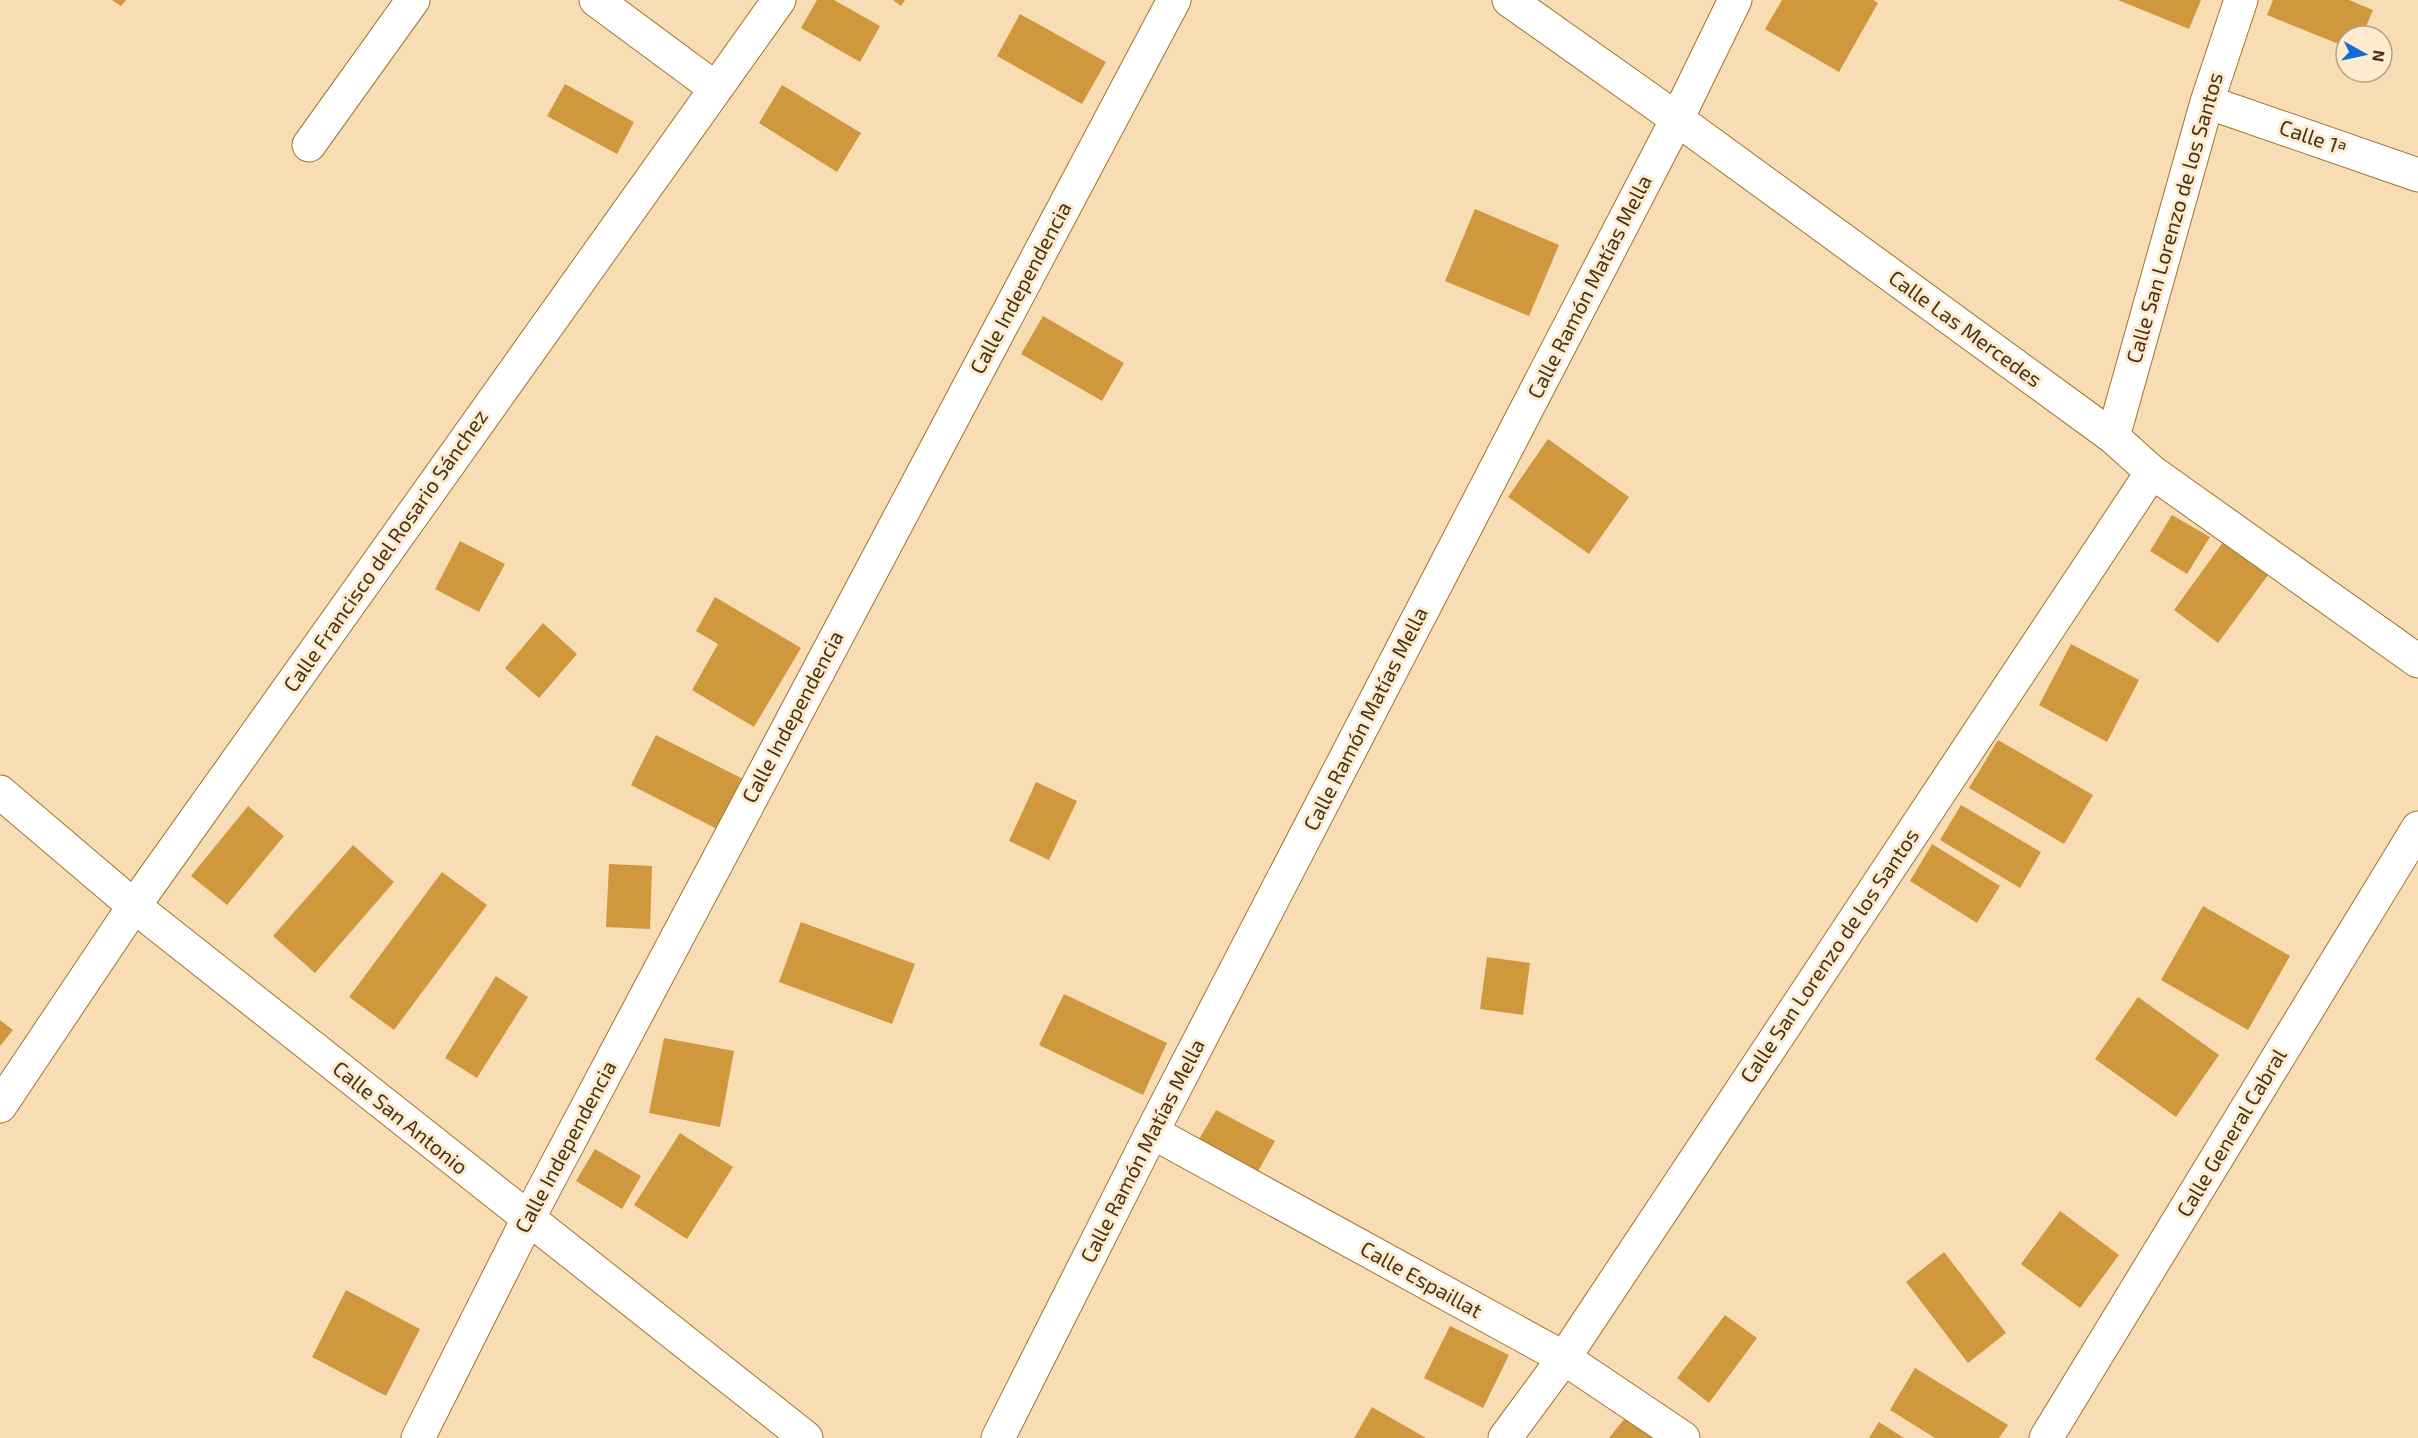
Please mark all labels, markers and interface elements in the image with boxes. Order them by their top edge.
north arrow [2334,24,2394,84]
text: N [2369,49,2390,63]
street label: Calle San Lorenzo de los Santos [2120,69,2227,366]
street label: Calle 1ª [2277,113,2350,160]
street label: Calle Ramón Matías Mella [1521,170,1656,402]
street label: Calle Independencia [964,197,1076,378]
street label: Calle Las Mercedes [1885,264,2047,392]
street label: Calle Francisco del Rosario Sánchez [277,404,492,696]
street label: Calle Ramón Matías Mella [1297,602,1432,834]
street label: Calle Independencia [736,626,848,807]
street label: Calle San Lorenzo de los Santos [1734,823,1923,1087]
street label: Calle Ramón Matías Mella [1074,1034,1209,1266]
street label: Calle General Cabral [2171,1043,2291,1221]
street label: Calle San Antonio [329,1055,473,1179]
street label: Calle Independencia [509,1056,621,1237]
street label: Calle Espaillat [1357,1235,1487,1322]

